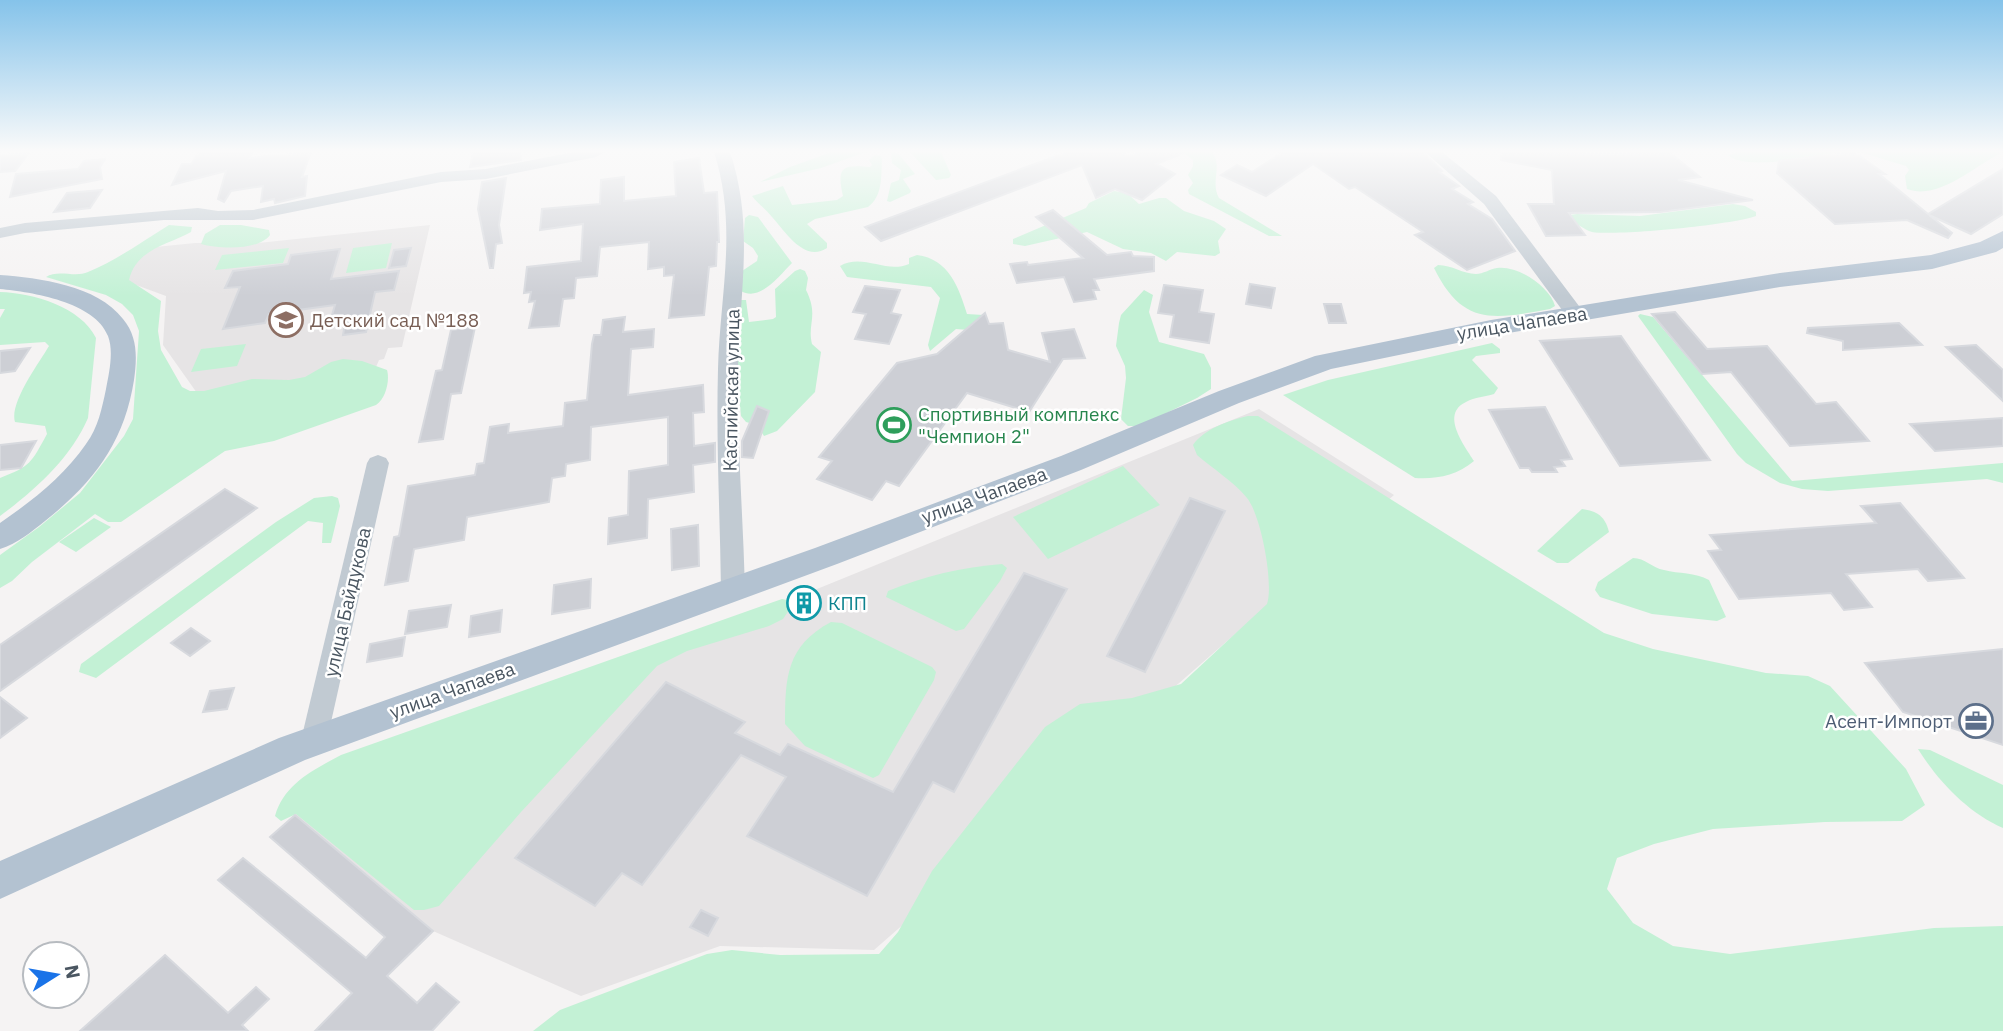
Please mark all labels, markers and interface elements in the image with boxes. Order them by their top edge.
school or university icon: Детский сад №188 [267,301,305,339]
street label: улица Чапаева [1455,301,1589,345]
place label: Детский сад №188 [310,308,479,332]
street label: Каспийская улица [718,308,744,472]
place label: Спортивный комплекс "Чемпион 2" [918,402,1120,448]
sports icon: Спортивный комплекс "Чемпион 2" [875,406,913,444]
street label: улица Чапаева [918,461,1050,529]
street label: улица Байдукова [318,525,376,679]
building icon: КПП [785,584,823,622]
place label: КПП [828,591,867,615]
street label: улица Чапаева [386,656,518,724]
office icon: Асент-Импорт [1957,702,1995,740]
place label: Асент-Импорт [1825,709,1952,733]
north arrow [21,940,91,1010]
text: N [60,963,86,981]

